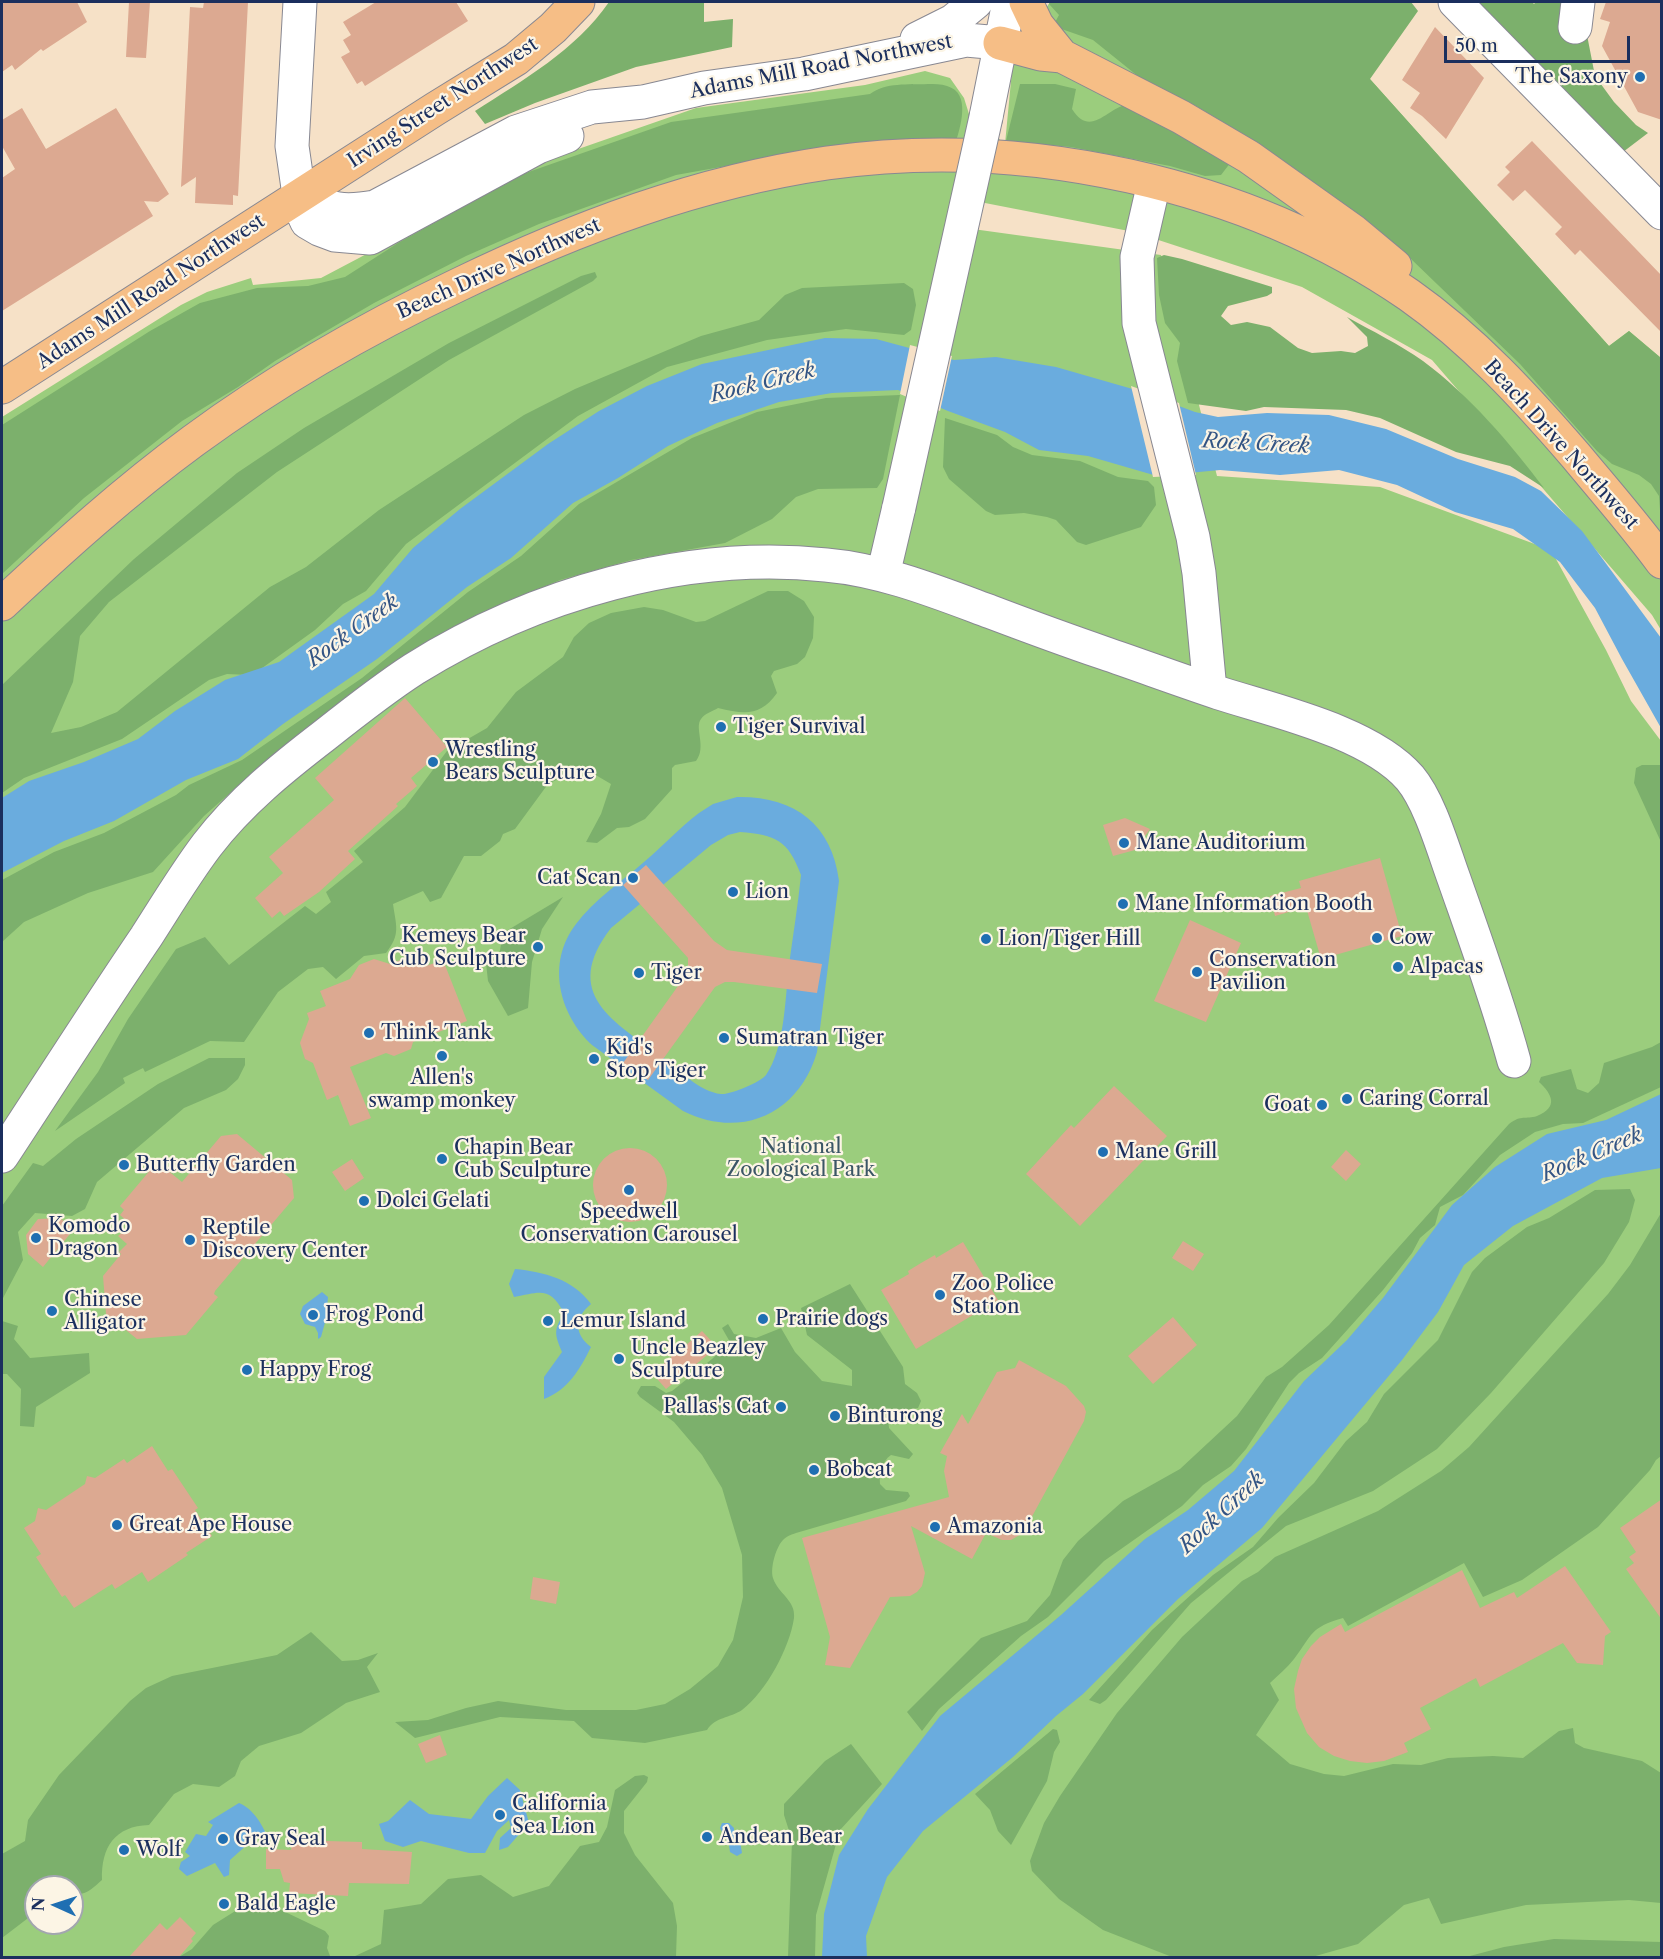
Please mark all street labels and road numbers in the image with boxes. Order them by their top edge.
street label: Adams Mill Road Northwest [688,30,954,104]
street label: Irving Street Northwest [343,33,543,173]
street label: Adams Mill Road Northwest [33,209,269,375]
street label: Beach Drive Northwest [394,213,604,325]
street label: Beach Drive Northwest [1478,355,1644,535]

